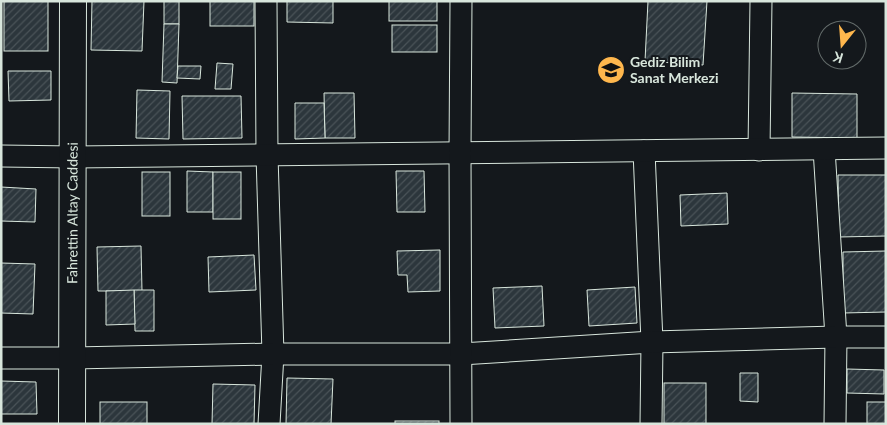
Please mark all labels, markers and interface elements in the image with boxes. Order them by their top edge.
north arrow [817,20,867,70]
text: K [831,48,845,67]
place label: Gediz Bilim Sanat Merkezi [630,53,719,86]
school or university icon: Gediz Bilim Sanat Merkezi [596,55,626,85]
street label: Fahrettin Altay Caddesi [63,142,81,284]

